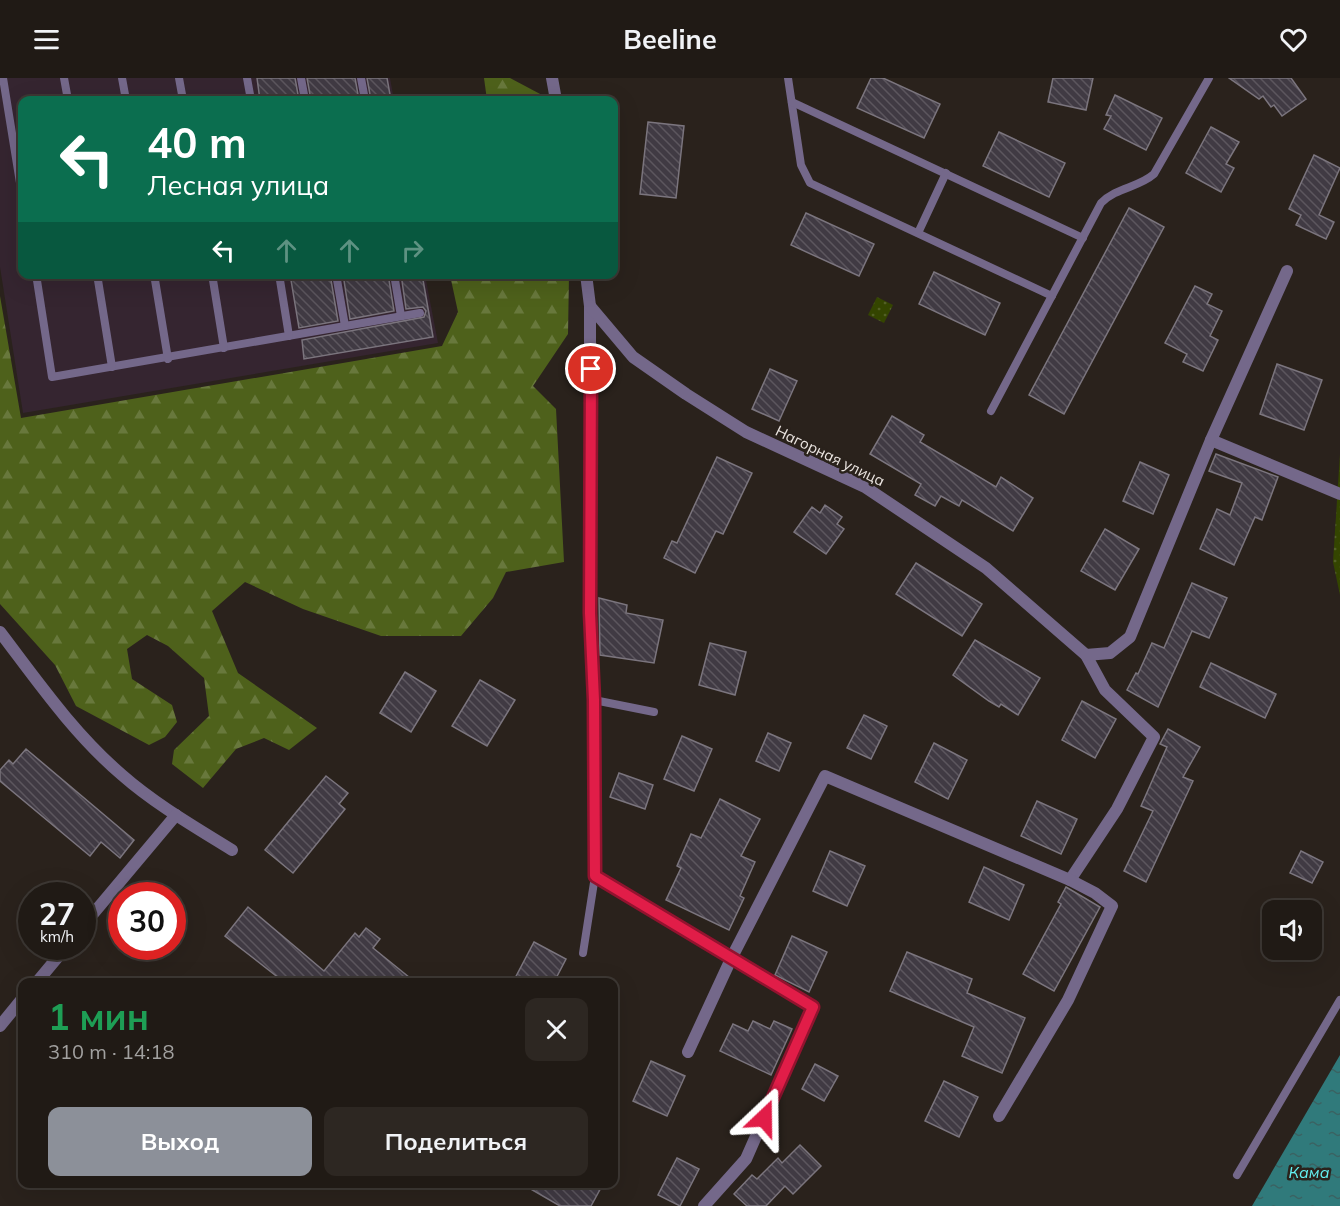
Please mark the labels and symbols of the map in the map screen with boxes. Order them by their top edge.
pin [565,343,616,394]
street label: Нагорная улица [772,421,888,490]
speed limit sign: 30 [108,882,186,960]
position arrow [732,1086,796,1150]
water label: Кама [1289,1162,1330,1182]

